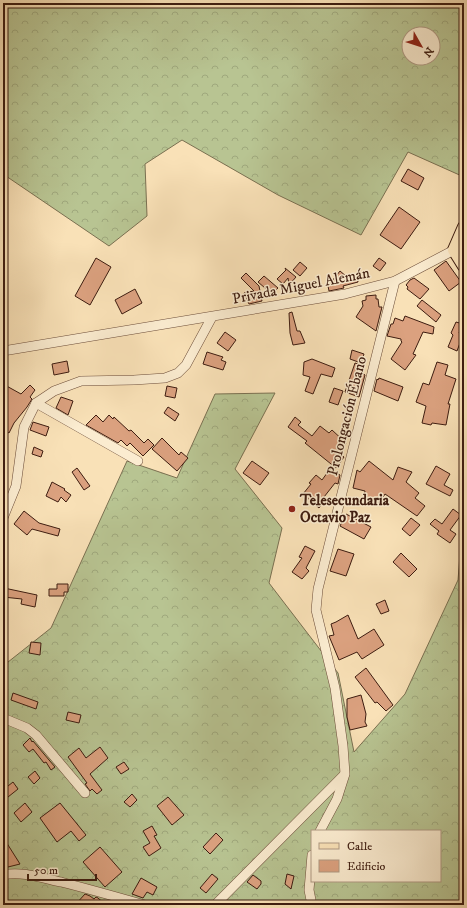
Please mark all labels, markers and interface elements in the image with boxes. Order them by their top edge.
north arrow [401,26,441,66]
text: N [420,44,436,60]
street label: Privada Miguel Alemán [230,263,372,309]
street label: Prolongación Ébano [323,354,371,478]
place label: Telesecundaria Octavio Paz [299,491,390,527]
marker: Telesecundaria Octavio Paz [287,504,297,514]
legend [311,830,441,882]
text: Calle [347,839,372,854]
scale bar [28,856,96,882]
text: Edificio [347,859,386,874]
text: 50 m [34,863,58,878]

